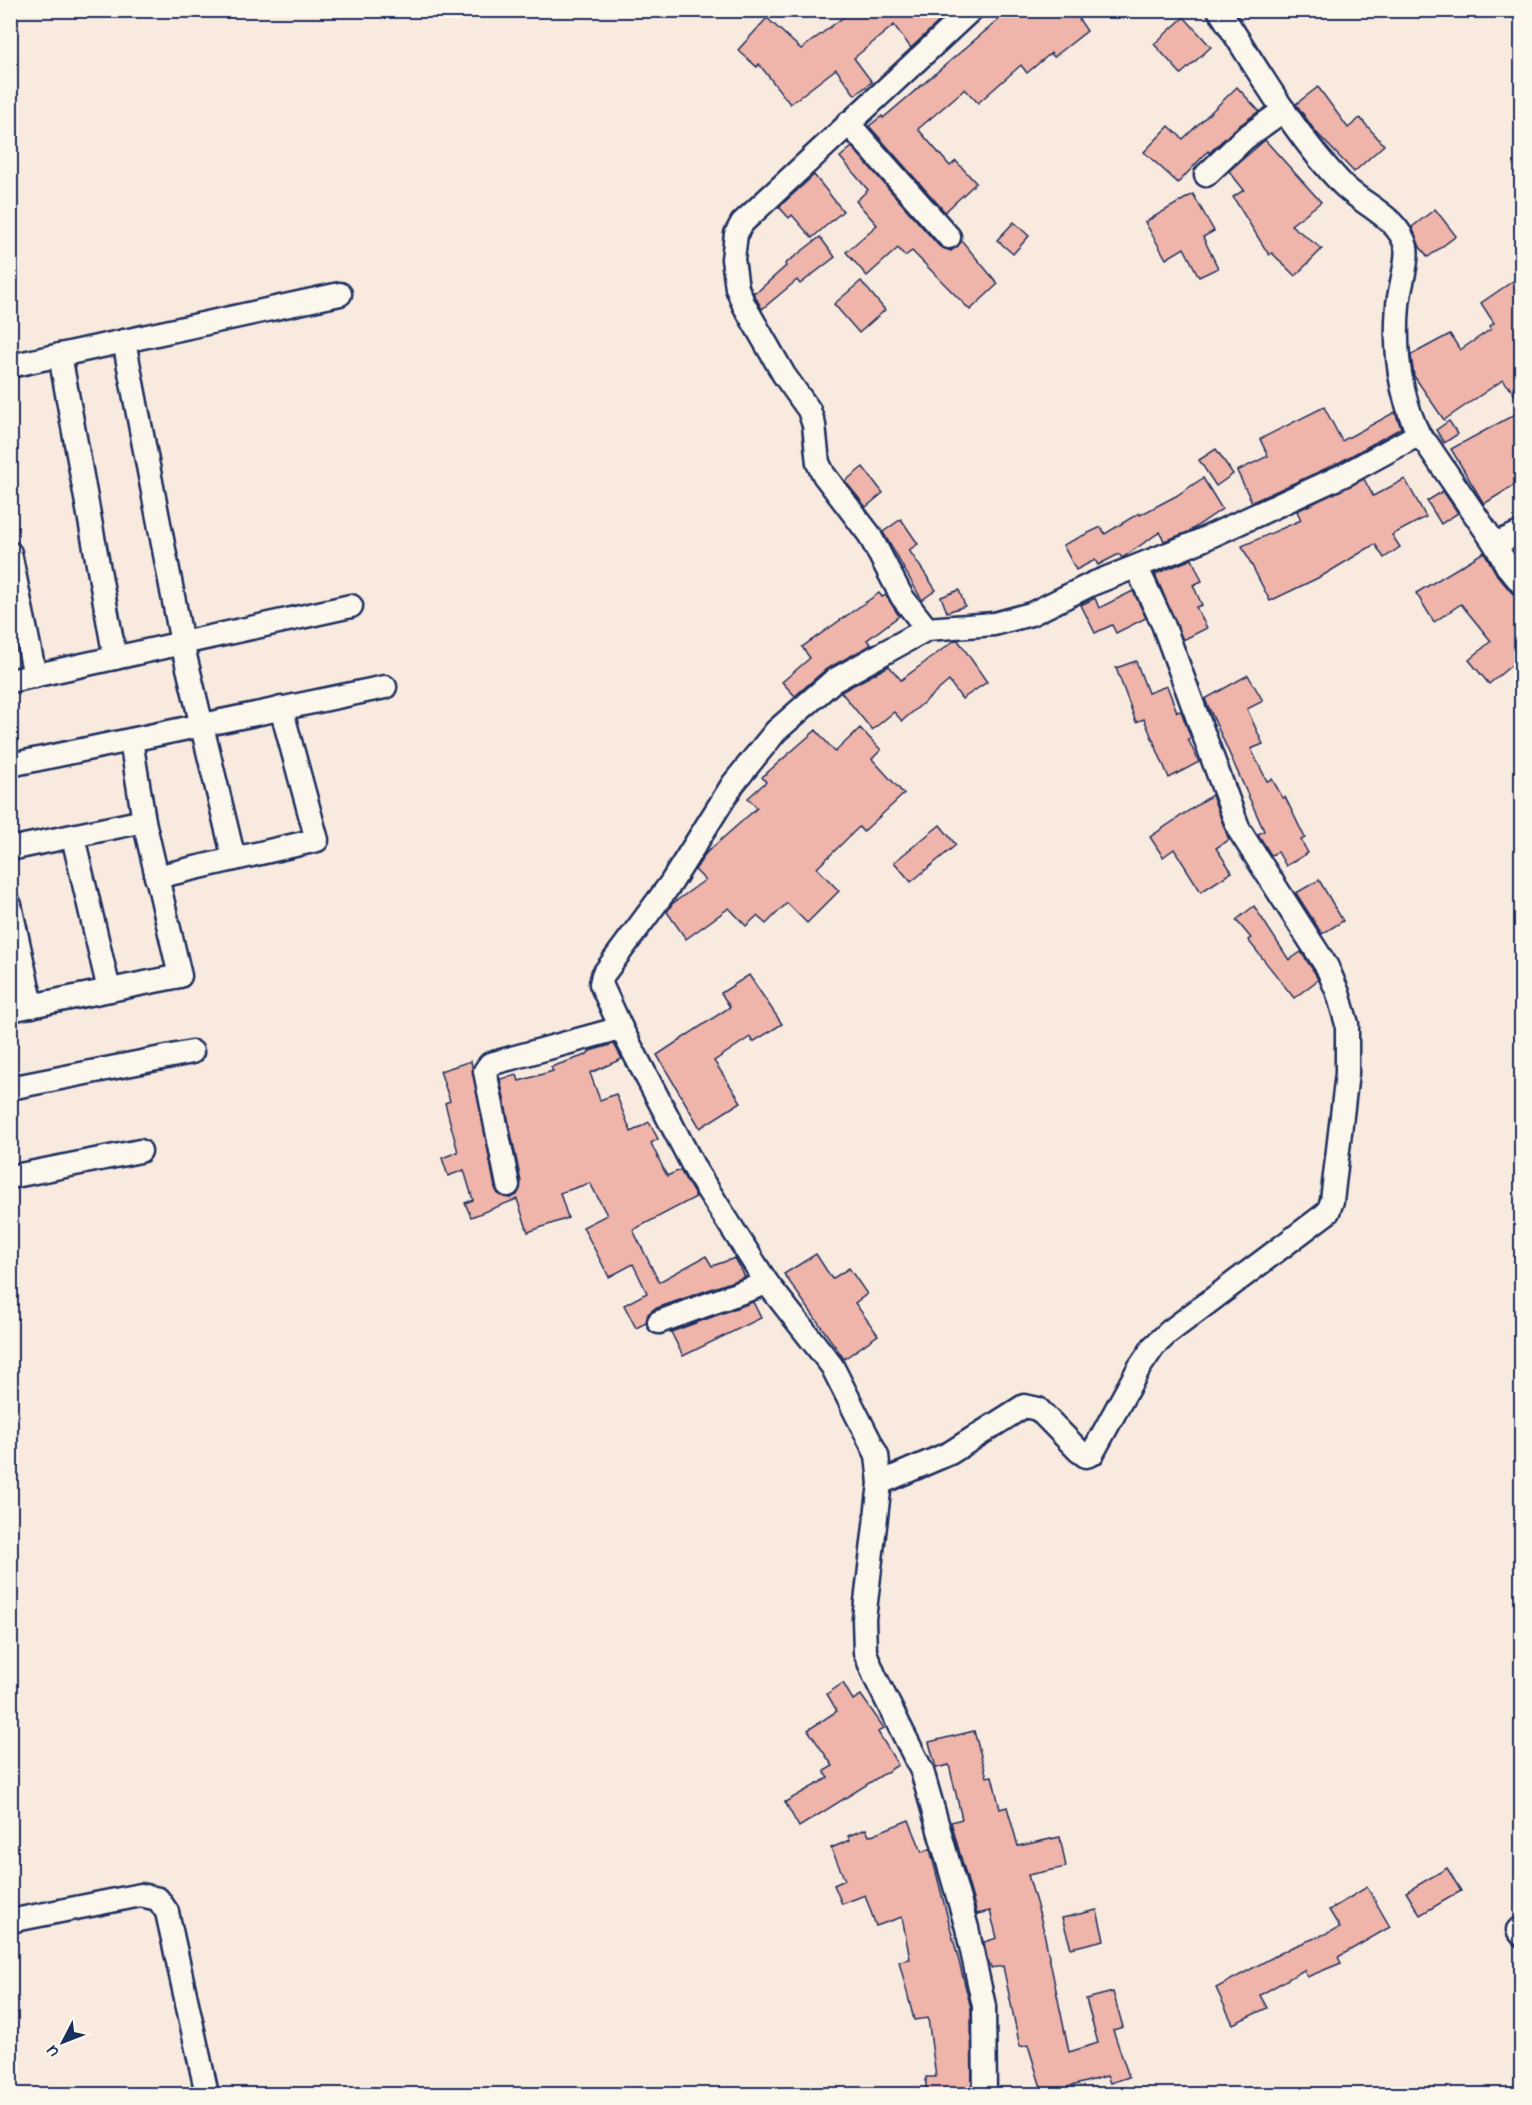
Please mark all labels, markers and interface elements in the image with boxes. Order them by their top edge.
north arrow [33,2012,93,2072]
text: U [41,2041,64,2062]

